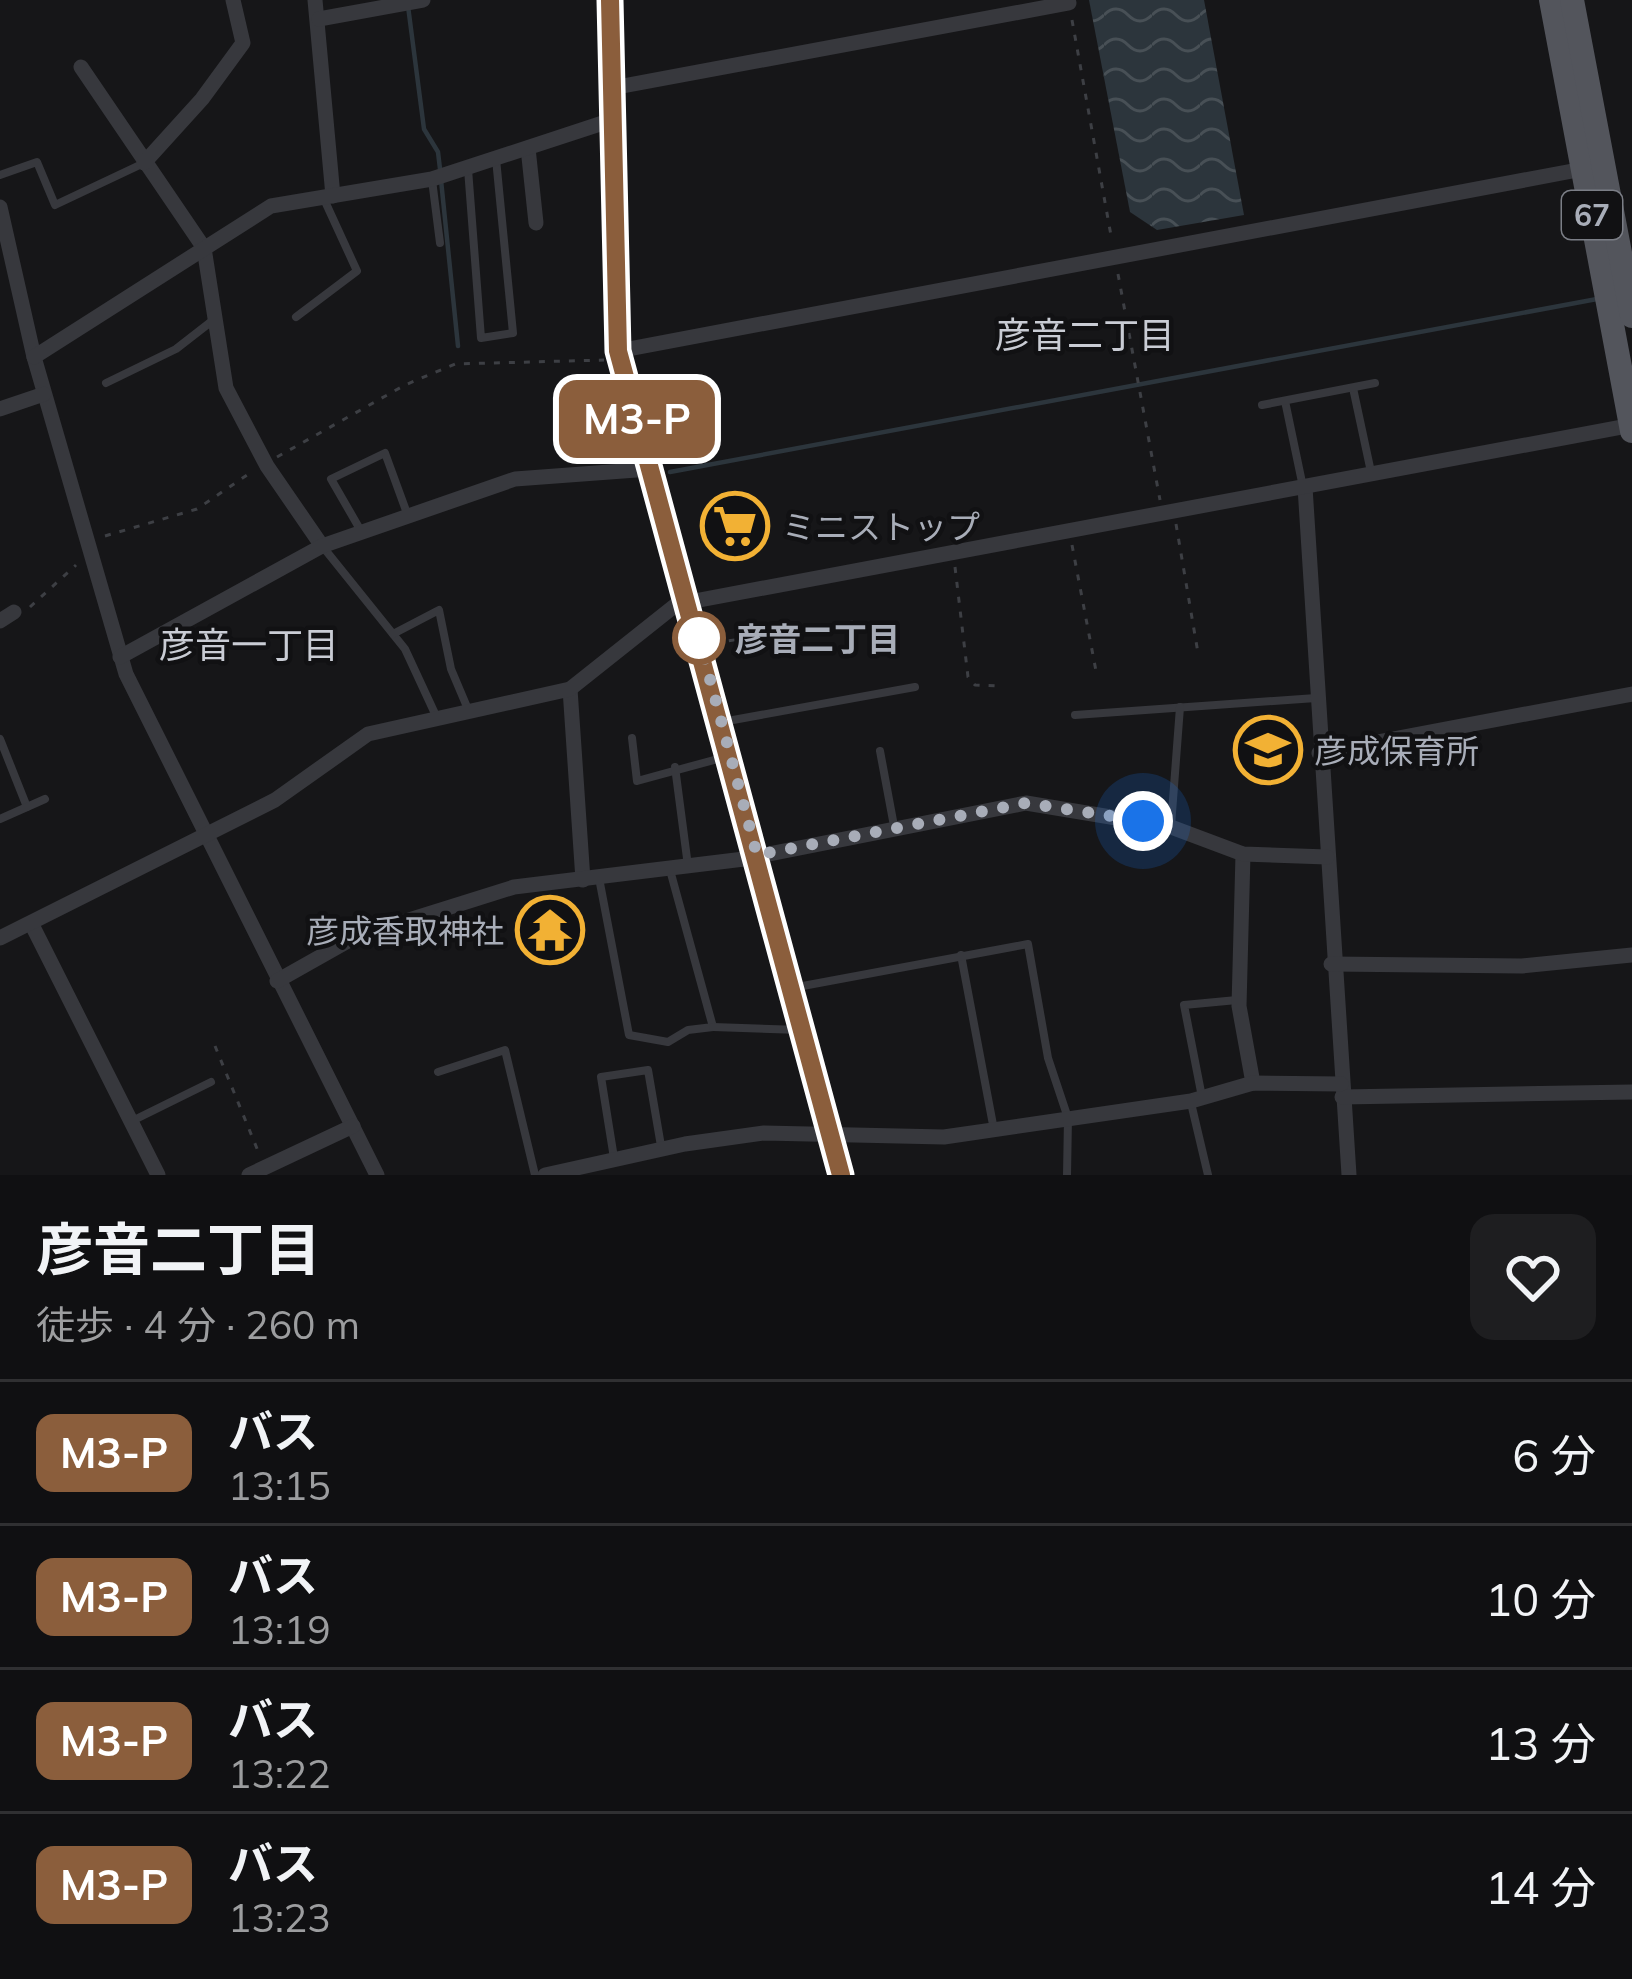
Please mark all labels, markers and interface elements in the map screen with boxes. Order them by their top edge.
road number: 67 [1562,191,1622,239]
district label: 彦音二丁目 [995,312,1175,357]
line badge: M3-P [553,380,721,458]
text: M3-P [583,392,691,445]
supermarket icon: ミニストップ [700,491,770,561]
place label: ミニストップ [782,506,980,547]
marker: 彦音二丁目 [674,613,724,663]
place label: 彦音二丁目 [735,618,900,659]
district label: 彦音一丁目 [159,622,339,667]
school or university icon: 彦成保育所 [1233,715,1303,785]
place label: 彦成保育所 [1314,730,1479,771]
your location [1113,791,1173,851]
temple icon: 彦成香取神社 [515,895,585,965]
place label: 彦成香取神社 [306,910,504,951]
text: 彦音二丁目 [36,1213,321,1284]
button: heart [1470,1214,1596,1340]
text: 徒歩 · 4 分 · 260 m [36,1300,360,1349]
text: バス [228,1403,318,1459]
text: M3-P [60,1426,168,1479]
text: 6 分 [1512,1427,1596,1483]
text: 13:15 [228,1461,331,1510]
text: バス [228,1547,318,1603]
text: M3-P [60,1570,168,1623]
text: 10 分 [1485,1571,1596,1627]
text: 13:19 [228,1605,331,1654]
text: バス [228,1691,318,1747]
text: M3-P [60,1714,168,1767]
text: 13 分 [1485,1715,1596,1771]
text: 13:22 [228,1749,331,1798]
text: バス [228,1835,318,1891]
text: M3-P [60,1858,168,1911]
text: 14 分 [1485,1859,1596,1915]
text: 13:23 [228,1893,331,1942]

